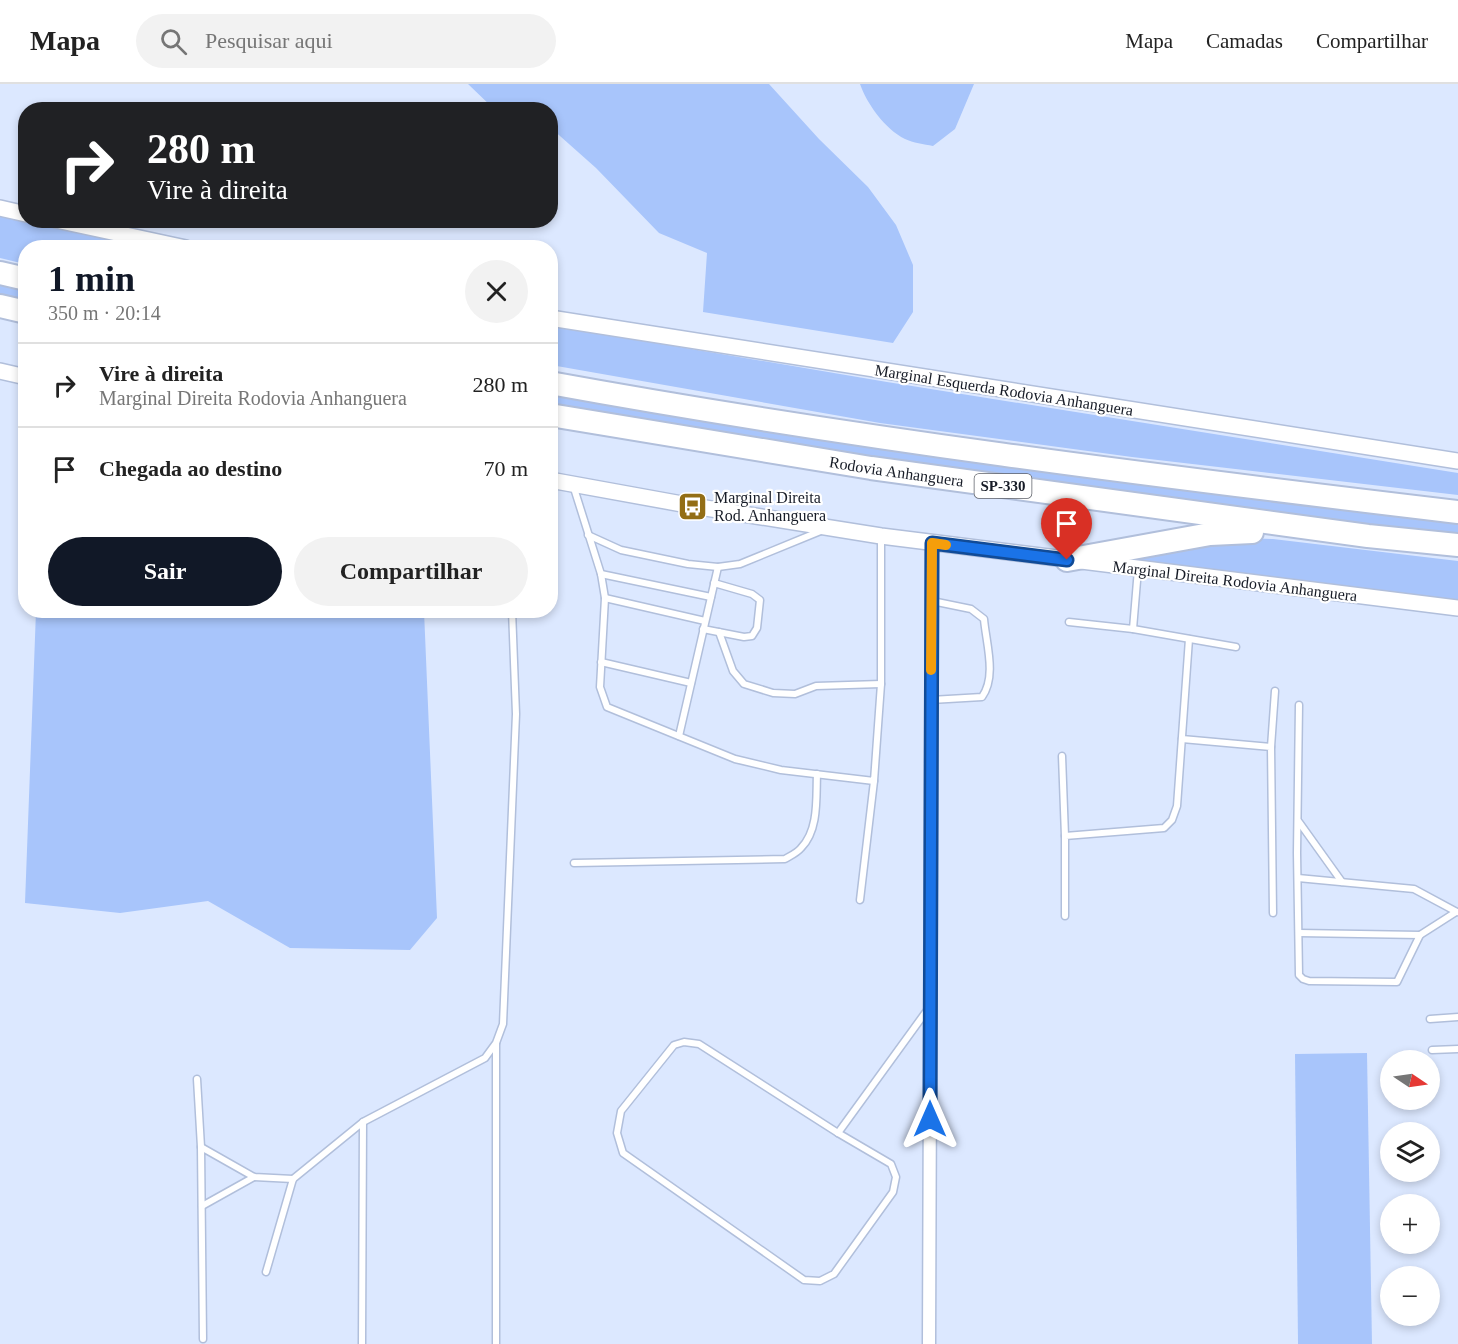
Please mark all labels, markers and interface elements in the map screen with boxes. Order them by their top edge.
search box [136,14,556,68]
text: Mapa [30,25,100,56]
icon: search [157,25,190,58]
text: Pesquisar aqui [205,28,333,53]
text: Mapa [1125,29,1173,53]
text: Camadas [1206,29,1283,53]
text: Compartilhar [1316,29,1428,53]
icon: right [48,126,126,204]
text: 280 m [147,126,256,172]
text: Vire à direita [147,175,288,205]
text: 1 min [48,259,135,299]
button: close [465,260,528,323]
text: 350 m · 20:14 [48,302,161,324]
text: Vire à direita [99,361,223,386]
street label: Marginal Esquerda Rodovia Anhanguera [873,361,1134,420]
icon: right [48,369,81,402]
text: 280 m [472,372,528,397]
text: Marginal Direita Rodovia Anhanguera [99,387,407,409]
icon: arrive [48,453,81,486]
street label: Rodovia Anhanguera [828,453,965,489]
text: Chegada ao destino [99,456,282,481]
text: 70 m [483,456,528,481]
road number: SP-330 [974,474,1032,498]
place label: Marginal Direita Rod. Anhanguera [714,489,826,525]
bus stop icon: Marginal Direita Rod. Anhanguera [677,490,709,522]
pin [1041,498,1092,560]
icon: arrive [1050,507,1083,540]
button: Sair [48,537,282,606]
button: Compartilhar [294,537,528,606]
street label: Marginal Direita Rodovia Anhanguera [1112,558,1358,605]
north arrow [1380,1050,1440,1110]
map controls [1380,1050,1440,1326]
position arrow [898,1087,962,1151]
button: layers [1380,1122,1440,1182]
button: + [1380,1194,1440,1254]
button: − [1380,1266,1440,1326]

